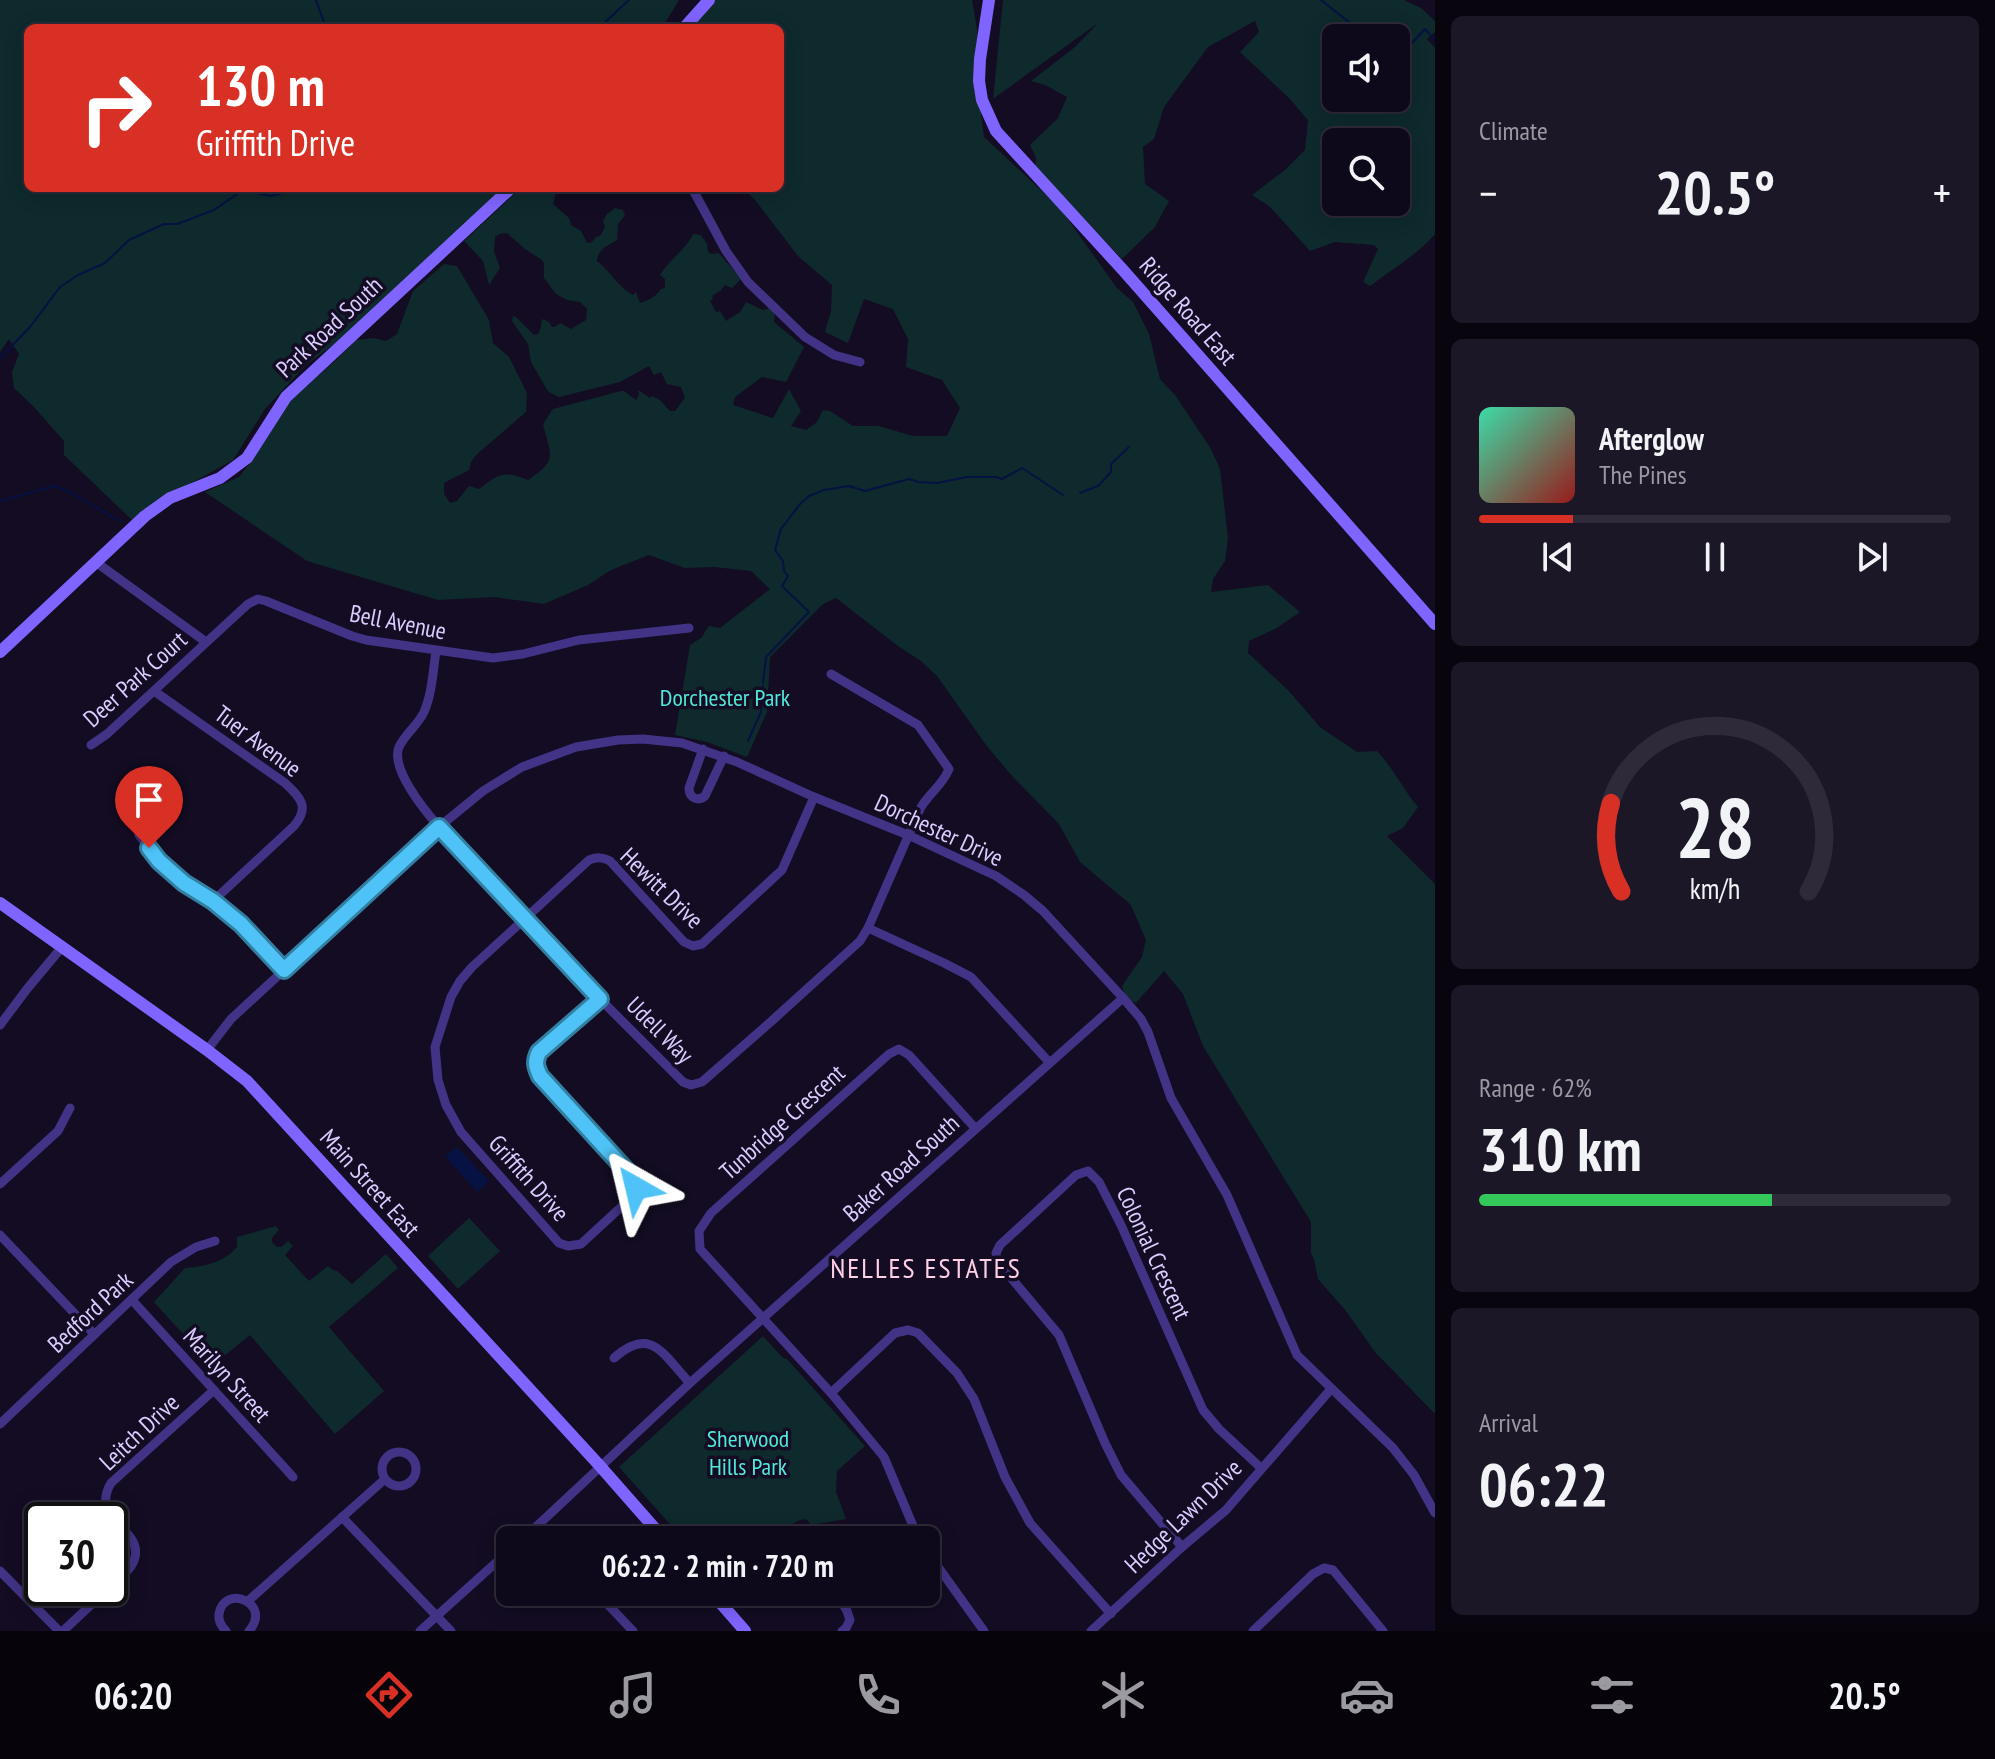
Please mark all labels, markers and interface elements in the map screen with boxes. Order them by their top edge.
map controls [1322,24,1410,216]
button: sound [1322,24,1410,112]
text: 130 m [196,49,325,121]
icon: right [64,56,168,160]
text: Climate [1479,114,1548,147]
text: Griffith Drive [196,119,355,166]
button: search [1322,128,1410,216]
text: 20.5° [1655,153,1775,231]
text: − [1479,164,1497,221]
text: + [1933,164,1951,221]
street label: Ridge Road East [1133,251,1244,372]
street label: Park Road South [269,270,389,384]
text: Afterglow [1599,419,1704,458]
text: The Pines [1599,458,1687,491]
icon: previous [1536,535,1580,579]
icon: pause [1693,535,1737,579]
icon: next [1850,535,1894,579]
street label: Bell Avenue [347,597,449,647]
street label: Deer Park Court [77,624,194,734]
park label: Dorchester Park [660,682,791,713]
street label: Tuer Avenue [208,698,308,784]
pin [115,766,183,848]
text: 28 [1675,772,1755,880]
icon: arrive [127,778,171,822]
street label: Dorchester Drive [870,787,1008,873]
street label: Hewitt Drive [614,841,710,935]
text: km/h [1690,870,1740,907]
street label: Udell Way [620,990,700,1070]
street label: Tunbridge Crescent [713,1057,851,1186]
text: Range · 62% [1479,1071,1592,1104]
street label: Baker Road South [836,1108,966,1228]
text: 310 km [1479,1110,1642,1188]
street label: Main Street East [313,1122,427,1244]
street label: Griffith Drive [482,1128,576,1228]
position arrow [594,1146,678,1230]
street label: Colonial Crescent [1110,1182,1198,1325]
district label: NELLES ESTATES [830,1249,1022,1286]
street label: Bedford Park [41,1264,140,1359]
street label: Marilyn Street [176,1321,278,1429]
street label: Leitch Drive [93,1387,185,1477]
text: Arrival [1479,1406,1538,1439]
park label: Sherwood Hills Park [707,1423,789,1482]
text: 06:22 [1479,1445,1609,1523]
street label: Hedge Lawn Drive [1118,1452,1248,1580]
speed limit sign: 30 [24,1502,128,1606]
text: 06:22 · 2 min · 720 m [602,1546,834,1585]
icon: directions [361,1667,417,1723]
icon: music [605,1667,661,1723]
icon: phone [850,1667,906,1723]
icon: climate [1095,1667,1151,1723]
icon: car [1339,1667,1395,1723]
icon: filters [1584,1667,1640,1723]
text: 06:20 [94,1672,172,1719]
text: 20.5° [1828,1672,1901,1719]

